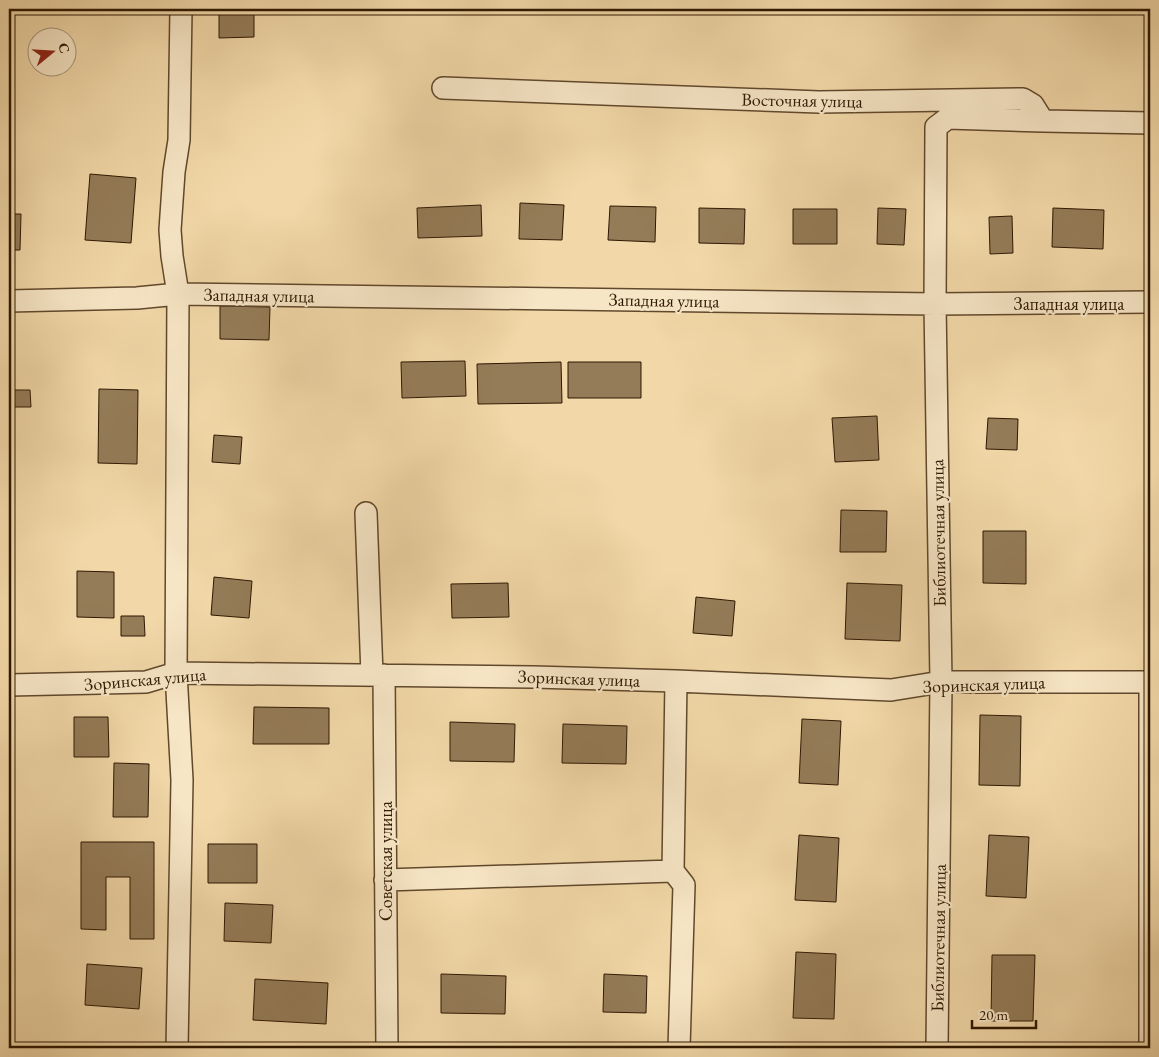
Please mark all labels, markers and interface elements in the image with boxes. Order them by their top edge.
north arrow [28,28,78,78]
text: С [54,40,74,56]
street label: Восточная улица [741,87,864,113]
street label: Западная улица [203,283,316,307]
street label: Западная улица [608,288,721,312]
street label: Западная улица [1013,292,1125,315]
street label: Библиотечная улица [925,458,951,607]
street label: Зоринская улица [83,662,208,696]
street label: Зоринская улица [517,664,641,692]
street label: Зоринская улица [922,670,1046,698]
street label: Советская улица [374,800,397,921]
street label: Библиотечная улица [925,863,951,1012]
scale bar [972,997,1035,1029]
text: 20 m [979,1005,1008,1024]

